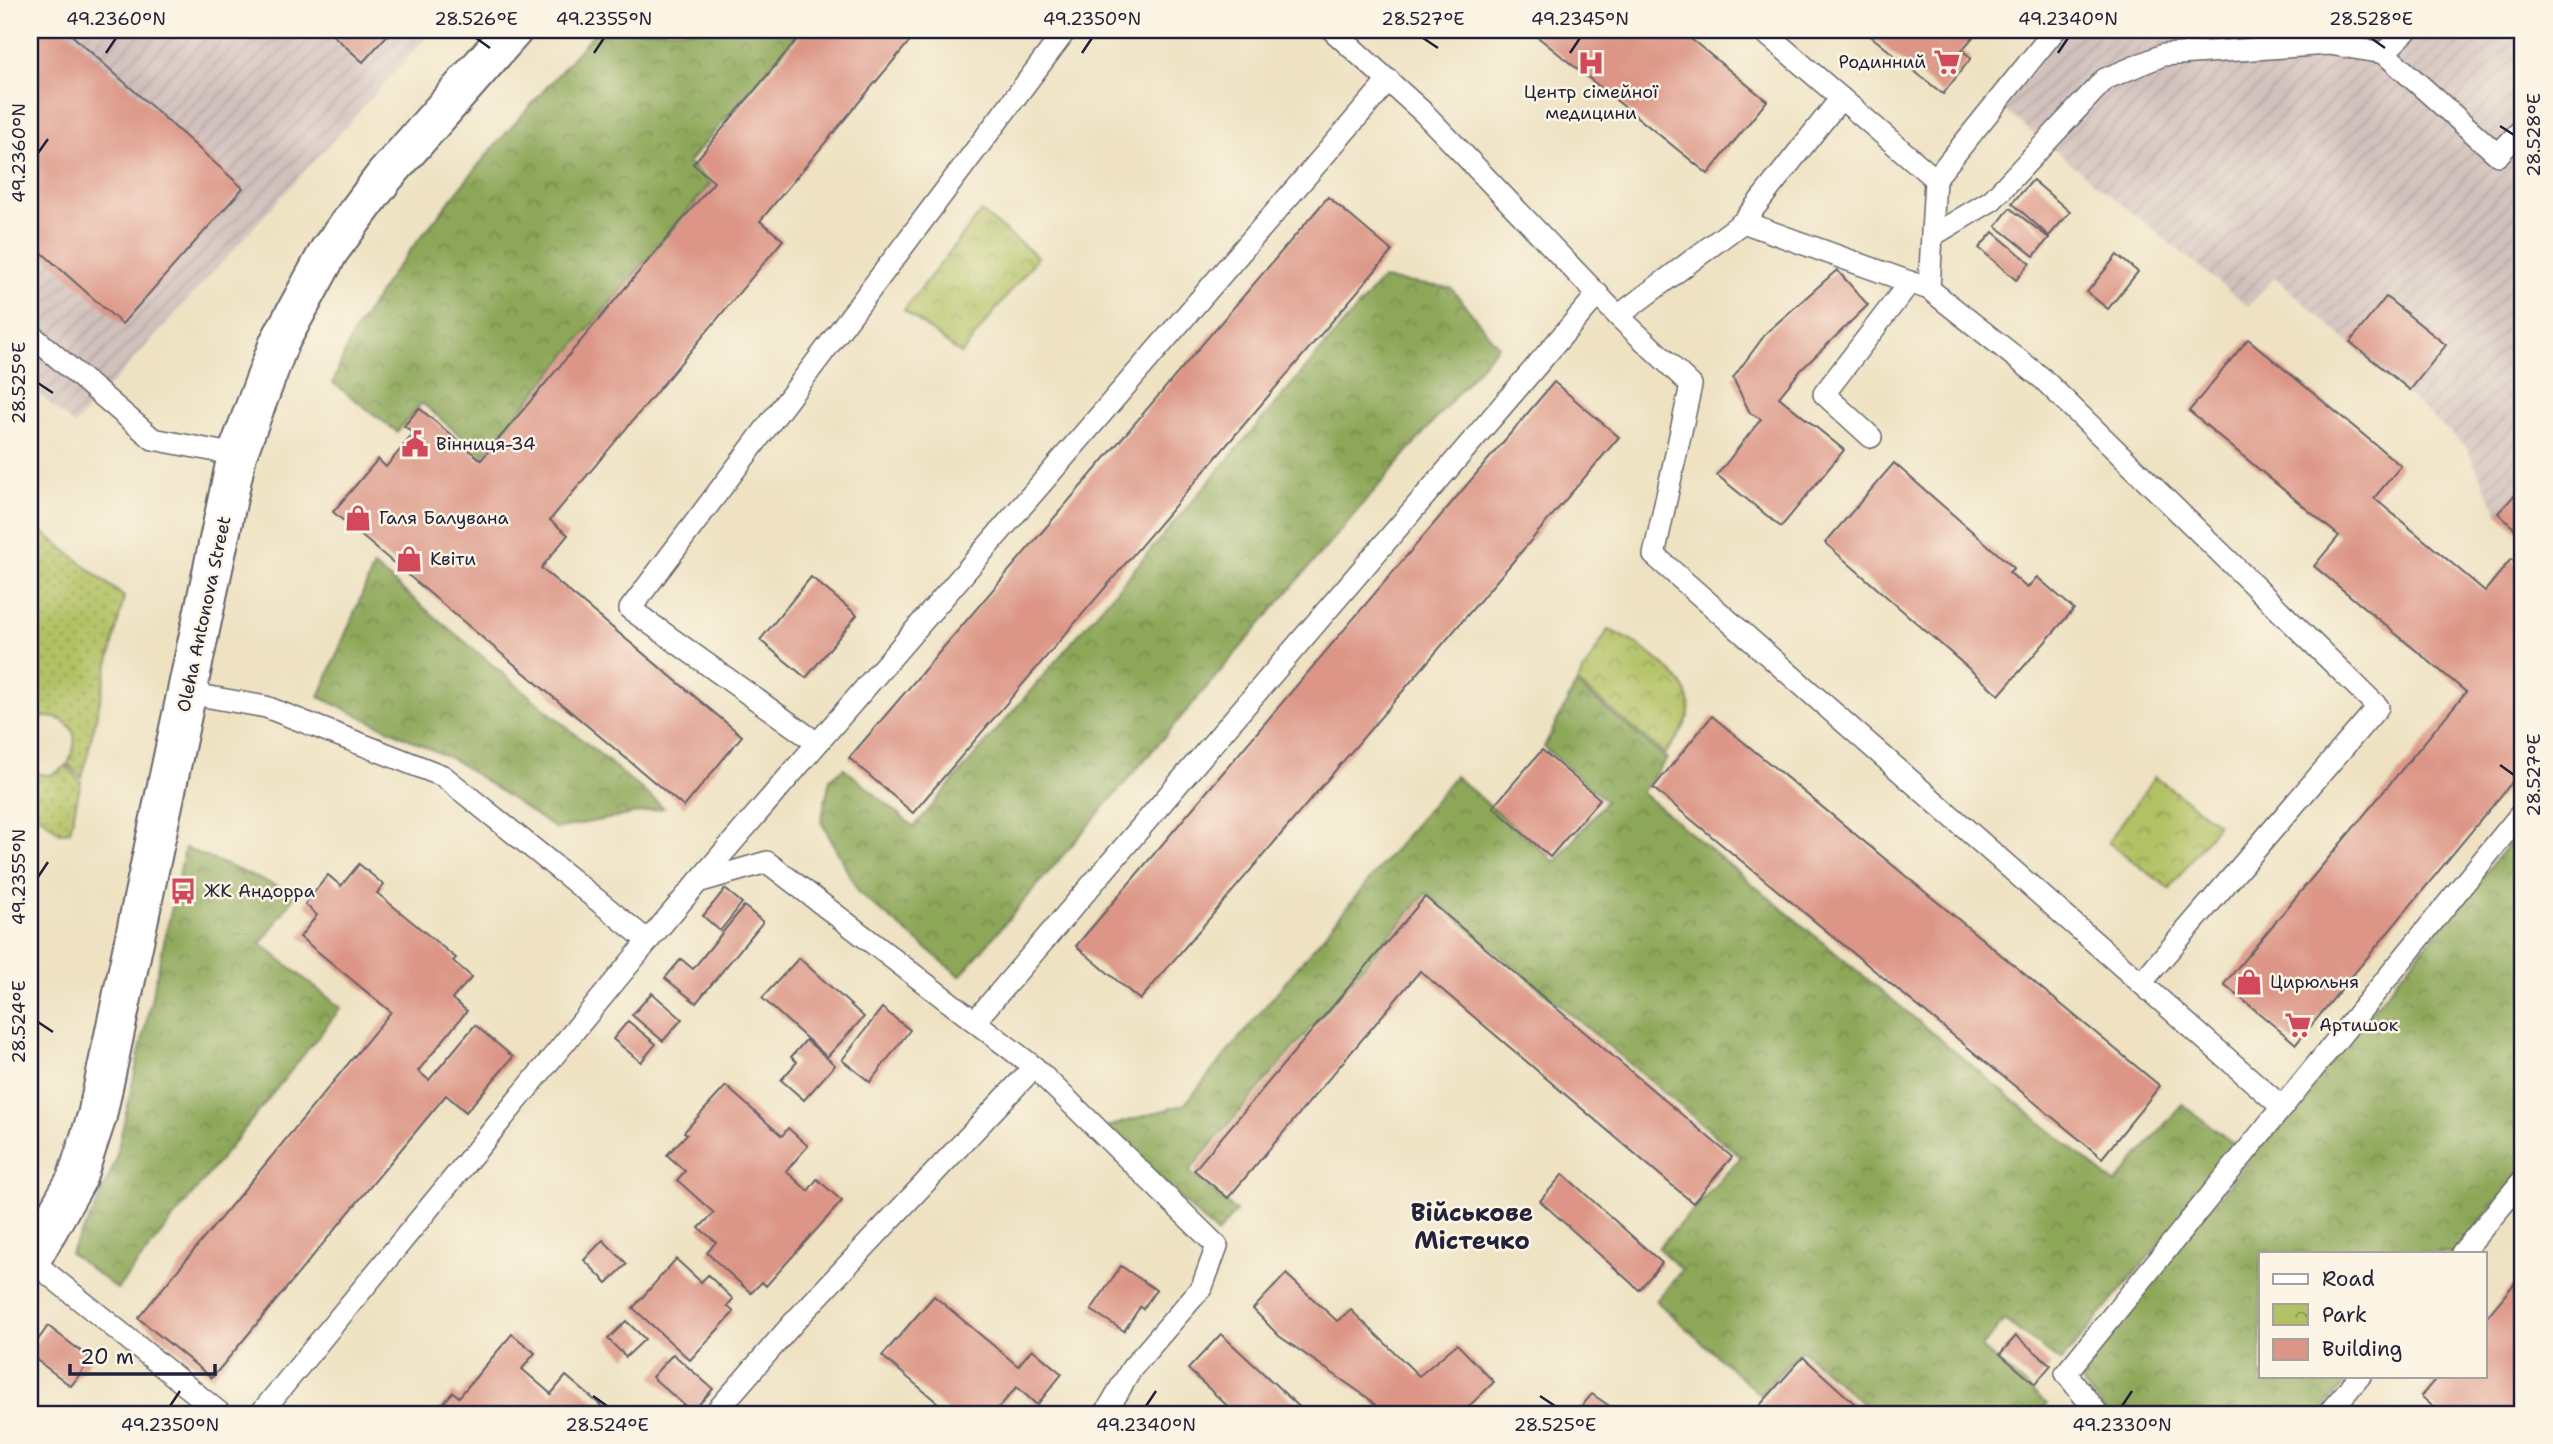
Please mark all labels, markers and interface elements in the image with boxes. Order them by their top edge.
text: 49.2360°N [66,7,166,31]
text: 28.526°E [434,7,518,31]
text: 49.2355°N [556,7,652,31]
text: 49.2350°N [1043,7,1141,31]
text: 28.527°E [1381,7,1465,31]
text: 49.2345°N [1531,7,1629,31]
text: 49.2340°N [2018,7,2118,31]
text: 28.528°E [2329,7,2413,31]
supermarket icon: Родинний [1932,47,1962,77]
hospital icon: Центр сімейної медицини [1576,48,1606,78]
place label: Родинний [1838,50,1926,74]
place label: Центр сімейної медицини [1524,80,1659,125]
text: 28.528°E [2522,93,2546,177]
text: 49.2360°N [7,103,31,203]
text: 28.525°E [7,342,31,424]
public building icon: Вінниця-34 [400,429,430,459]
place label: Вінниця-34 [436,432,536,456]
shop icon: Галя Балувана [343,503,373,533]
place label: Галя Балувана [379,506,509,530]
street label: Oleha Antonova Street [171,514,237,714]
shop icon: Квіти [394,544,424,574]
place label: Квіти [430,547,476,571]
text: 28.527°E [2522,733,2546,817]
text: 49.2355°N [7,829,31,925]
bus stop icon: ЖК Андорра [168,876,198,906]
place label: ЖК Андорра [204,879,315,903]
shop icon: Цирюльня [2234,967,2264,997]
place label: Цирюльня [2270,970,2359,994]
text: 28.524°E [7,980,31,1064]
supermarket icon: Артишок [2283,1010,2313,1040]
place label: Артишок [2319,1013,2399,1037]
district label: Військове Містечко [1411,1197,1533,1257]
legend [2259,1252,2486,1378]
text: Road [2322,1265,2375,1293]
text: Park [2322,1301,2367,1329]
scale bar [70,1332,215,1376]
text: Building [2322,1335,2402,1363]
text: 20 m [80,1343,134,1371]
text: 49.2350°N [121,1413,219,1437]
text: 28.524°E [565,1413,649,1437]
text: 49.2340°N [1096,1413,1196,1437]
text: 28.525°E [1514,1413,1596,1437]
text: 49.2330°N [2072,1413,2172,1437]

